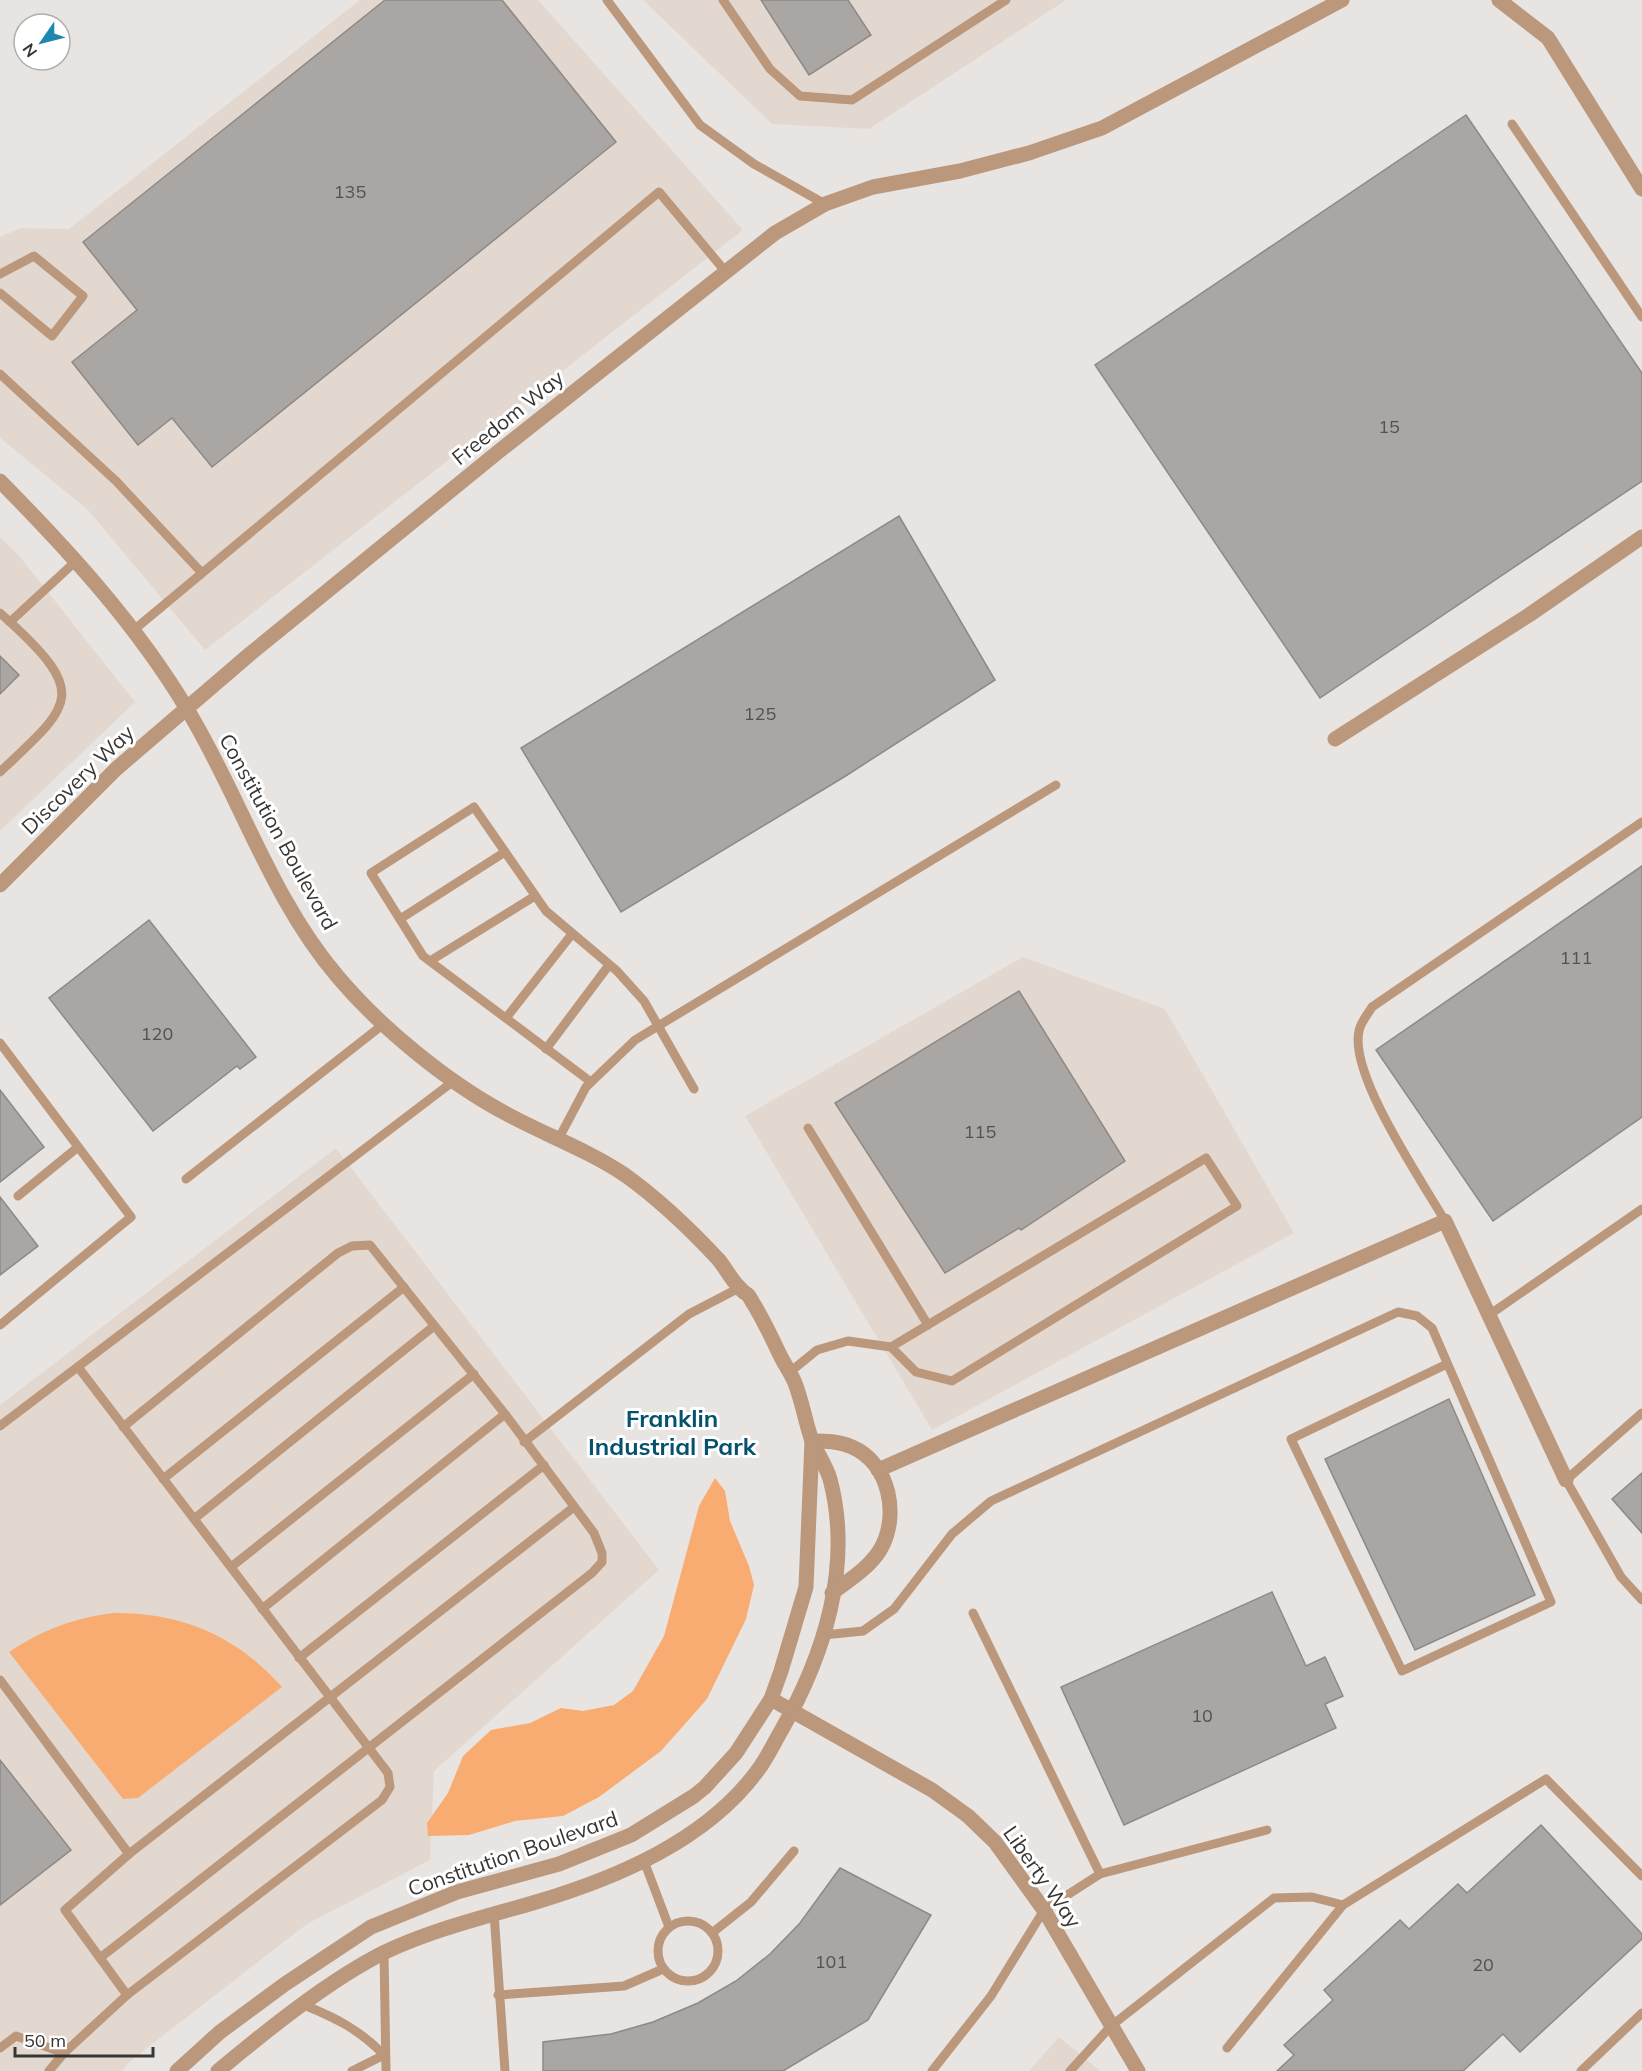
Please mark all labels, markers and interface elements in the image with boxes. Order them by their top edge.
north arrow [12,12,72,72]
text: N [18,40,41,61]
house number: 135 [334,180,366,203]
street label: Freedom Way [446,364,568,470]
house number: 15 [1378,415,1400,438]
house number: 125 [744,702,776,725]
street label: Discovery Way [16,719,139,839]
street label: Constitution Boulevard [214,729,344,934]
house number: 111 [1560,946,1592,969]
house number: 120 [141,1022,173,1045]
house number: 115 [964,1120,996,1143]
district label: Franklin Industrial Park [588,1403,757,1461]
house number: 10 [1191,1704,1213,1727]
street label: Constitution Boulevard [404,1805,621,1901]
street label: Liberty Way [998,1820,1087,1932]
house number: 101 [815,1950,847,1973]
house number: 20 [1472,1953,1494,1976]
scale bar [15,2020,153,2058]
text: 50 m [24,2029,66,2052]

